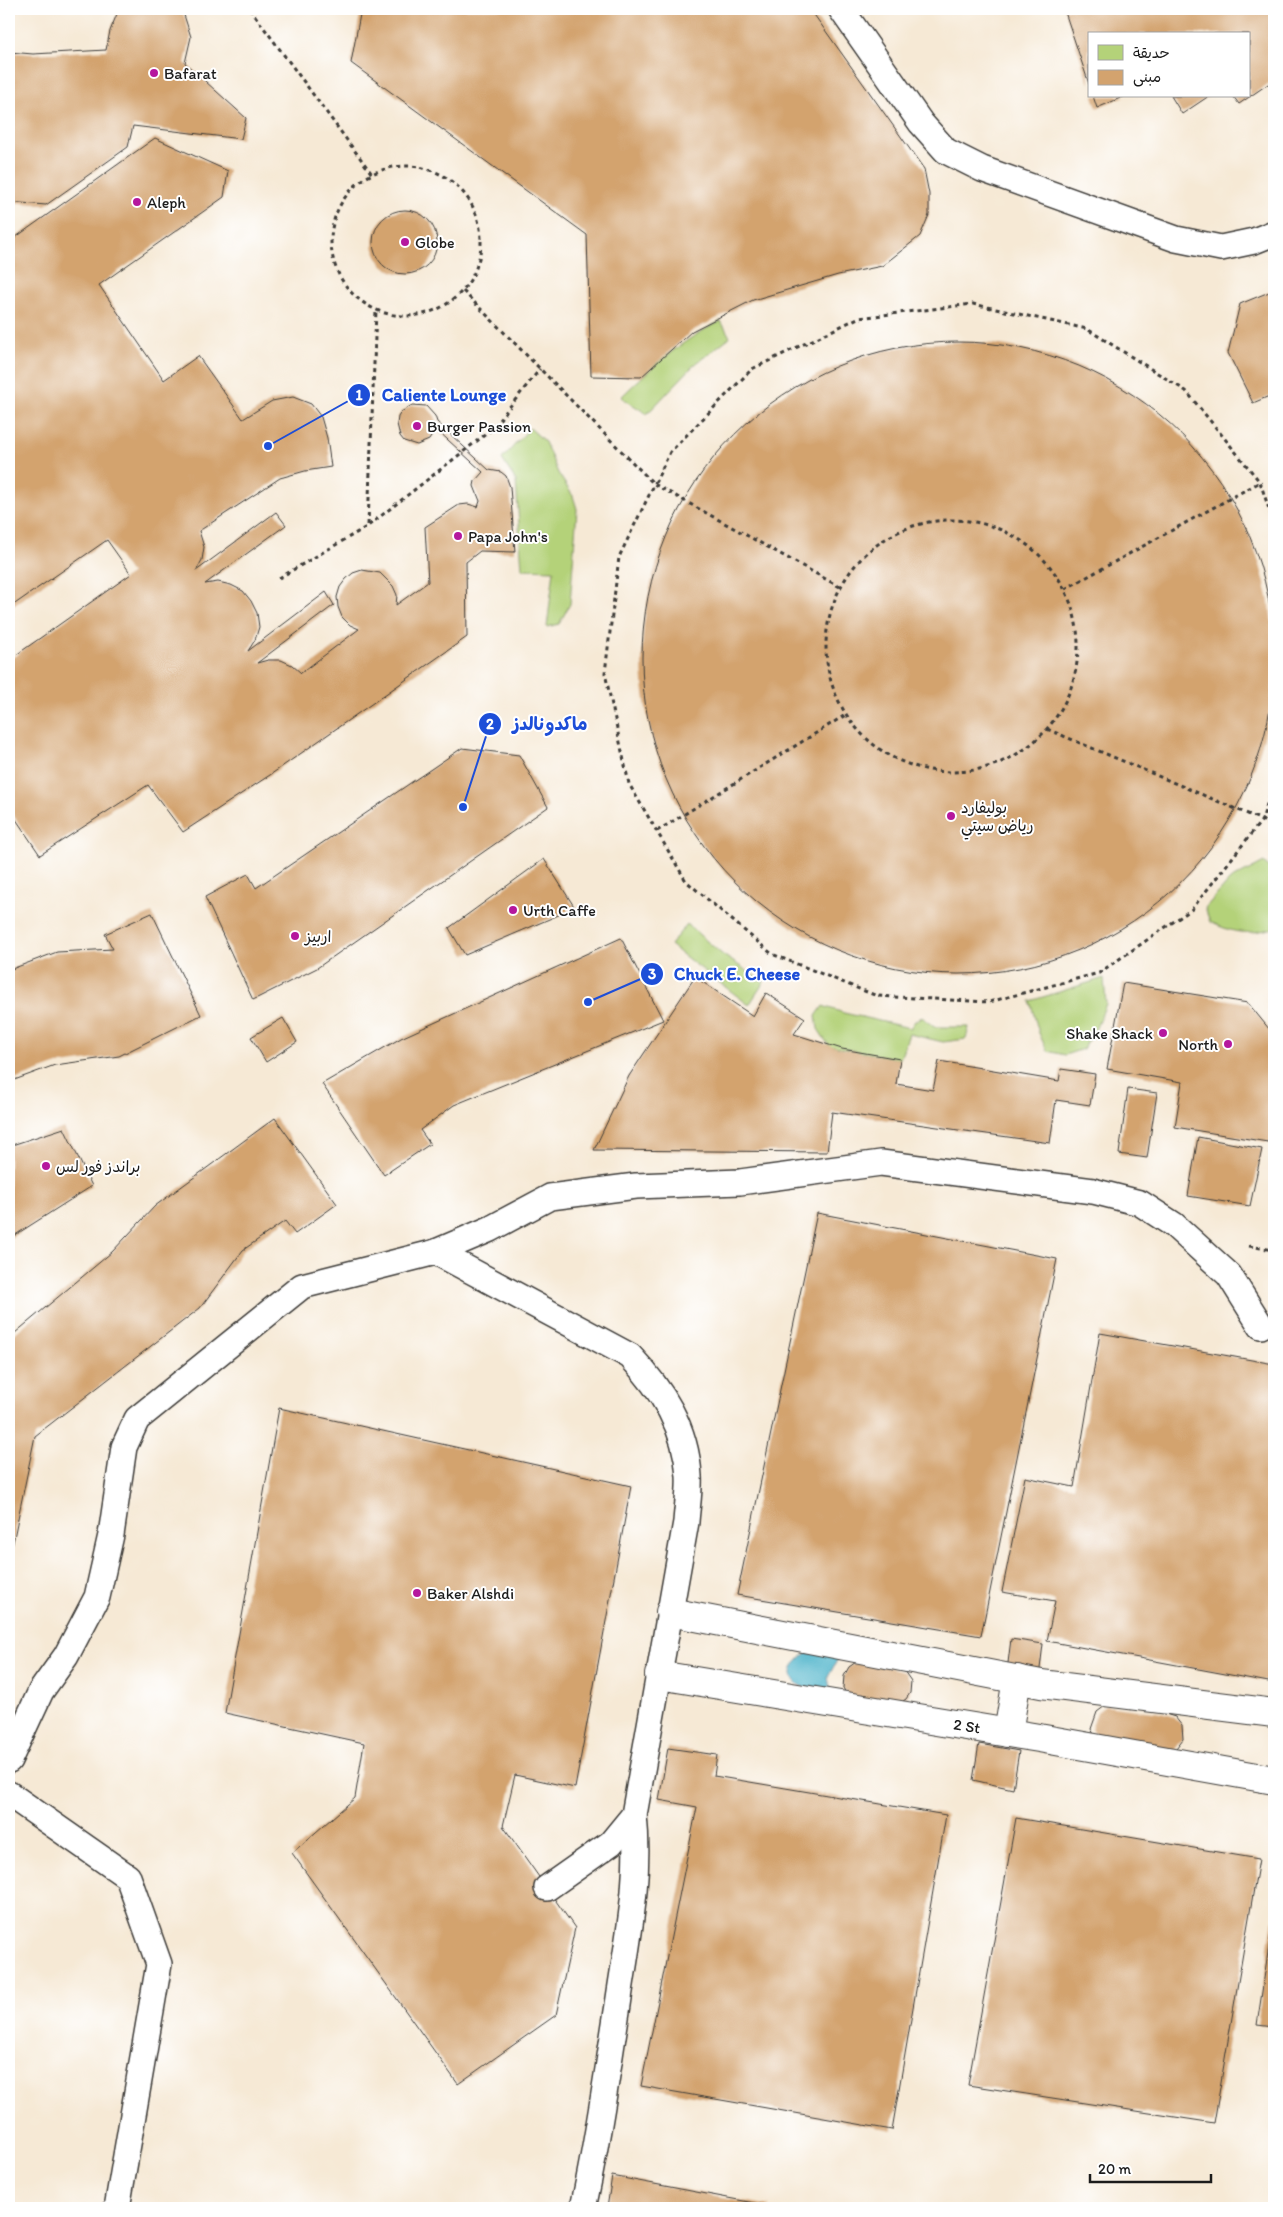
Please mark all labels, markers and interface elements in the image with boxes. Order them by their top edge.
legend [1088,32,1250,98]
text: حديقة [1133,44,1170,62]
place label: Bafarat [164,64,217,83]
marker: Bafarat [148,67,160,79]
text: مبنى [1133,68,1161,87]
place label: Aleph [147,193,186,212]
marker: Aleph [131,196,143,208]
place label: Globe [415,233,455,252]
marker: Globe [399,236,411,248]
callout: Caliente Lounge [346,378,516,411]
text: Caliente Lounge [382,384,507,406]
text: 1 [356,386,363,404]
place label: Burger Passion [427,417,531,436]
marker: Burger Passion [411,420,423,432]
place label: Papa John's [468,527,548,546]
marker: Papa John's [452,530,464,542]
callout: ماكدونالدز [478,707,598,740]
text: ماكدونالدز [510,713,588,736]
text: 2 [486,715,494,733]
place label: بوليفارد رياض سيتي [961,798,1034,840]
marker: بوليفارد رياض سيتي [945,810,957,822]
place label: Urth Caffe [523,901,596,920]
marker: Urth Caffe [507,904,519,916]
place label: اربيز [303,927,332,946]
marker: اربيز [289,930,301,942]
callout: Chuck E. Cheese [639,957,810,990]
text: Chuck E. Cheese [674,963,800,985]
text: 3 [648,965,656,983]
place label: Shake Shack [1066,1024,1153,1043]
marker: Shake Shack [1157,1027,1169,1039]
place label: North [1178,1035,1218,1054]
marker: North [1222,1038,1234,1050]
place label: براندز فور لس [56,1157,140,1177]
marker: براندز فور لس [40,1160,52,1172]
place label: Baker Alshdi [427,1584,514,1603]
marker: Baker Alshdi [411,1587,423,1599]
street label: 2 St [952,1715,982,1737]
scale bar [1090,2152,1212,2184]
text: 20 m [1098,2160,1132,2178]

